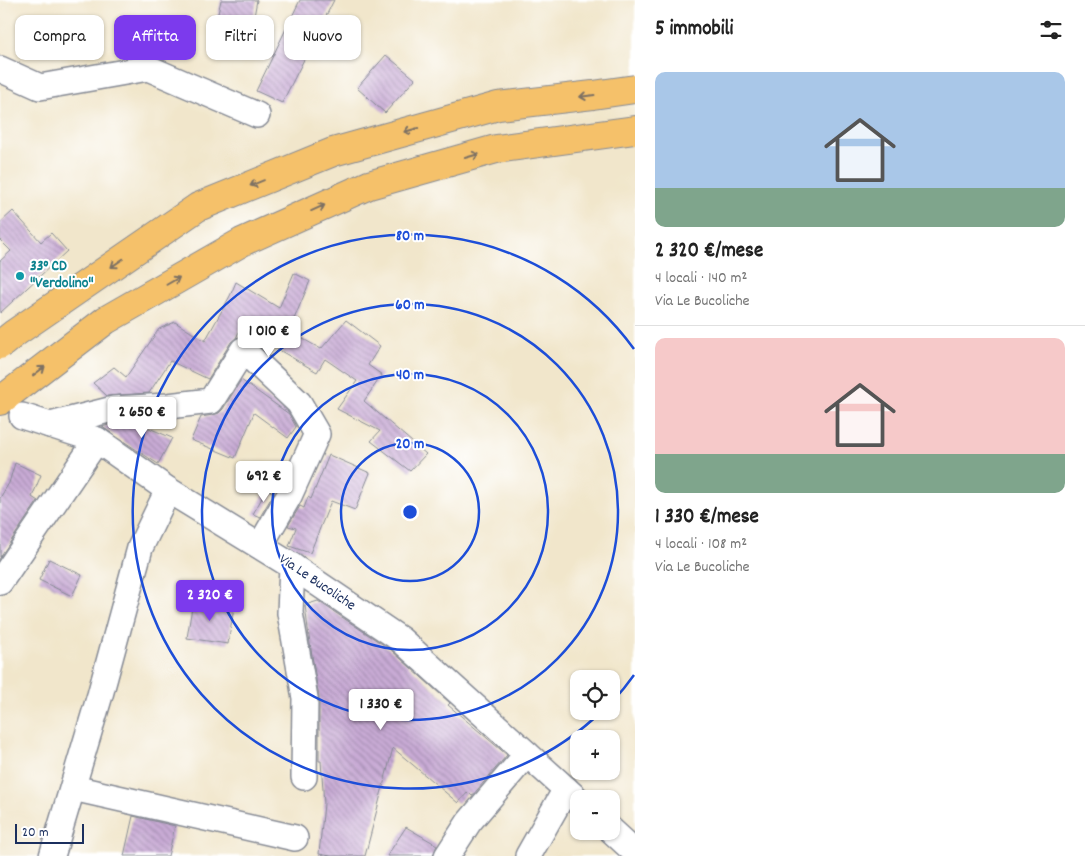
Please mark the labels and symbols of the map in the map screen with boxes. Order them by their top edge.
one-way arrow [579,91,595,101]
one-way arrow [403,126,419,136]
one-way arrow [464,151,480,160]
one-way arrow [250,178,265,188]
one-way arrow [310,202,325,212]
text: 80 m [396,226,424,248]
place label: 33° CD "Verdolino" [30,256,94,295]
one-way arrow [110,258,124,268]
marker: 33° CD "Verdolino" [14,270,26,282]
one-way arrow [166,276,181,286]
text: 60 m [395,295,425,317]
pin: 1 010 € [223,316,315,358]
text: 40 m [396,365,424,387]
one-way arrow [32,366,46,376]
pin: 2 650 € [96,396,188,439]
text: 20 m [396,434,424,456]
pin: 692 € [229,460,299,503]
centre of rings [401,503,419,521]
street label: Via Le Bucoliche [274,549,360,617]
pin: 2 320 € [164,580,256,622]
pin: 1 330 € [335,688,427,731]
scale bar [15,821,84,844]

